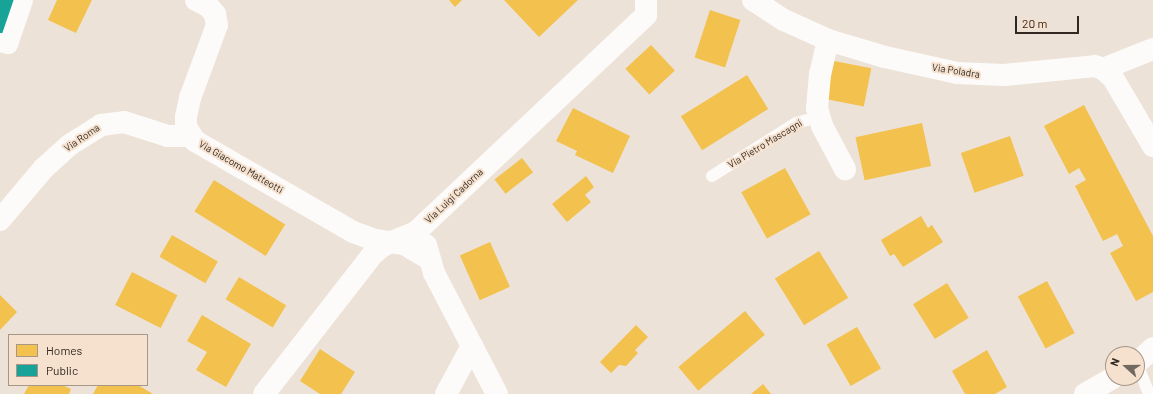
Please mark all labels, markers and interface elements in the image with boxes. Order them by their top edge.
scale bar [1017,8,1081,34]
text: 20 m [1022,16,1048,30]
street label: Via Poladra [931,61,981,81]
street label: Via Pietro Mascagni [726,117,804,171]
street label: Via Roma [62,122,102,154]
street label: Via Giacomo Matteotti [197,138,285,196]
street label: Via Luigi Cadorna [422,166,486,226]
legend [8,334,148,386]
text: Homes [46,343,82,357]
north arrow [1105,346,1145,386]
text: N [1107,356,1122,368]
text: Public [46,363,78,377]

